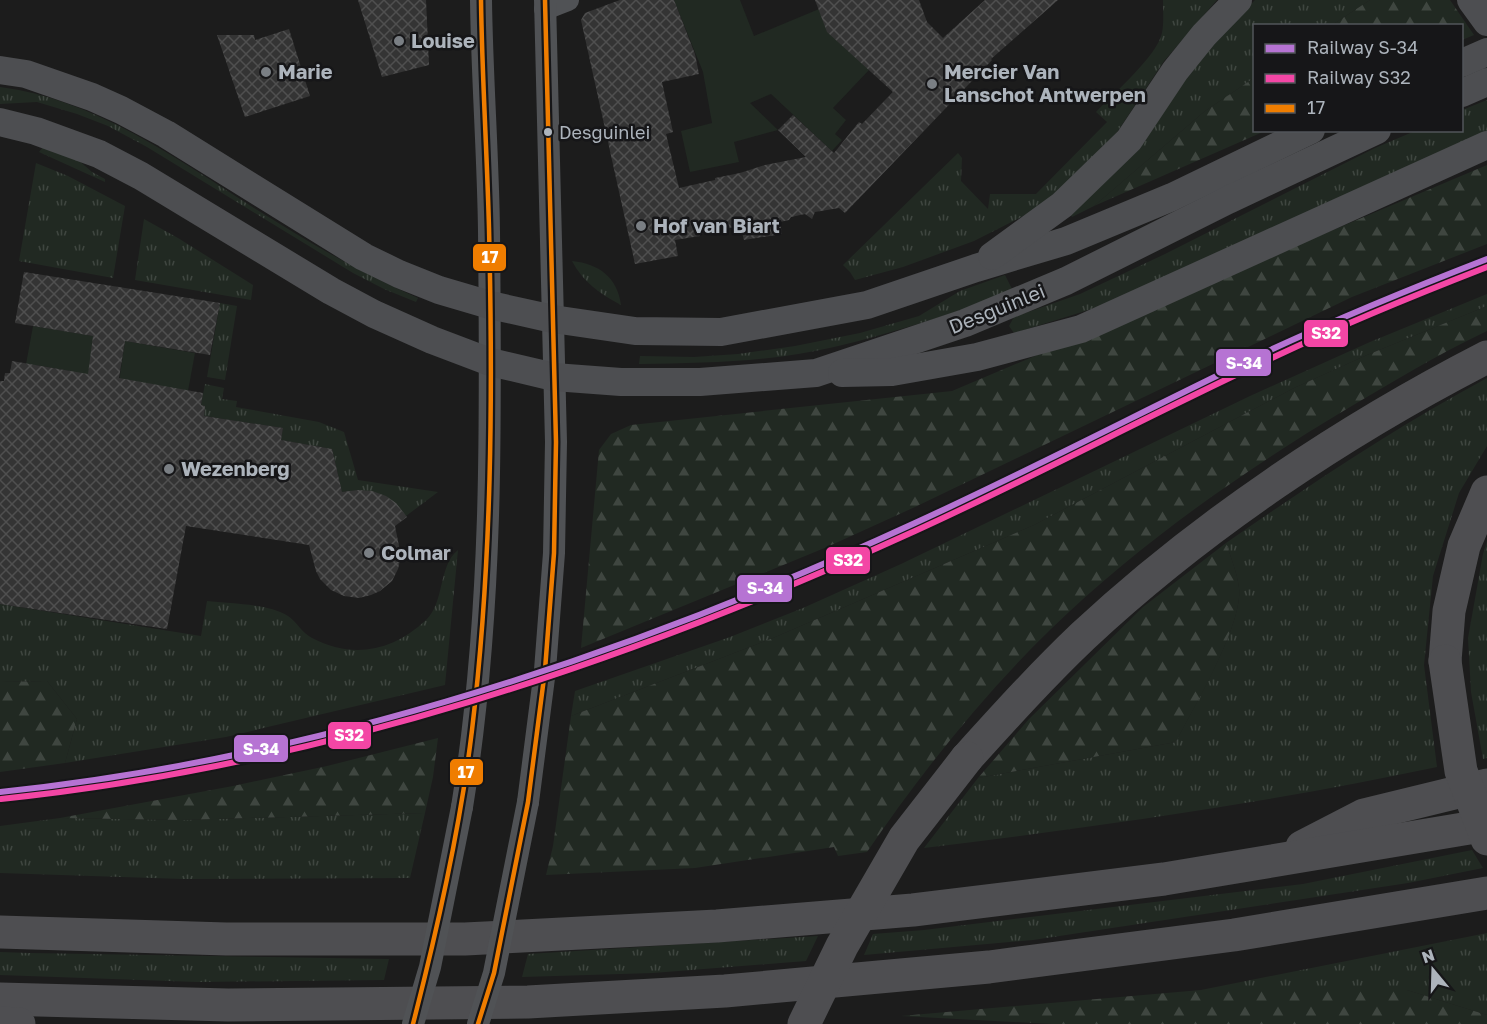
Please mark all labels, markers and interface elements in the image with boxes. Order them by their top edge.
legend [1253,24,1463,132]
place label: Louise [411,28,475,52]
marker: Louise [392,34,406,48]
text: Railway S-34 [1307,36,1418,58]
place label: Marie [278,59,333,83]
place label: Mercier Van Lanschot Antwerpen [944,59,1146,106]
marker: Marie [259,65,273,79]
text: Railway S32 [1307,66,1411,88]
marker: Mercier Van Lanschot Antwerpen [925,77,939,91]
text: 17 [1307,96,1325,118]
place label: Desguinlei [559,121,650,143]
marker: Desguinlei [542,126,554,138]
place label: Hof van Biart [653,213,780,237]
marker: Hof van Biart [634,219,648,233]
line badge: 17 [472,243,507,272]
text: 17 [482,247,499,267]
street label: Desguinlei [945,278,1048,338]
line badge: S32 [1303,319,1349,348]
text: S32 [1311,323,1341,343]
line badge: S-34 [1215,348,1272,377]
text: S-34 [1226,353,1262,373]
place label: Wezenberg [181,456,290,480]
marker: Wezenberg [162,462,176,476]
place label: Colmar [381,540,451,564]
marker: Colmar [362,546,376,560]
line badge: S32 [825,546,871,575]
text: S32 [833,550,863,570]
line badge: S-34 [736,574,793,603]
text: S-34 [747,578,783,598]
line badge: S32 [327,721,372,750]
text: S32 [334,725,364,745]
line badge: S-34 [233,734,289,763]
text: S-34 [243,739,279,759]
line badge: 17 [449,758,484,786]
text: 17 [458,762,475,782]
north arrow [1403,940,1463,1000]
text: N [1419,944,1437,967]

